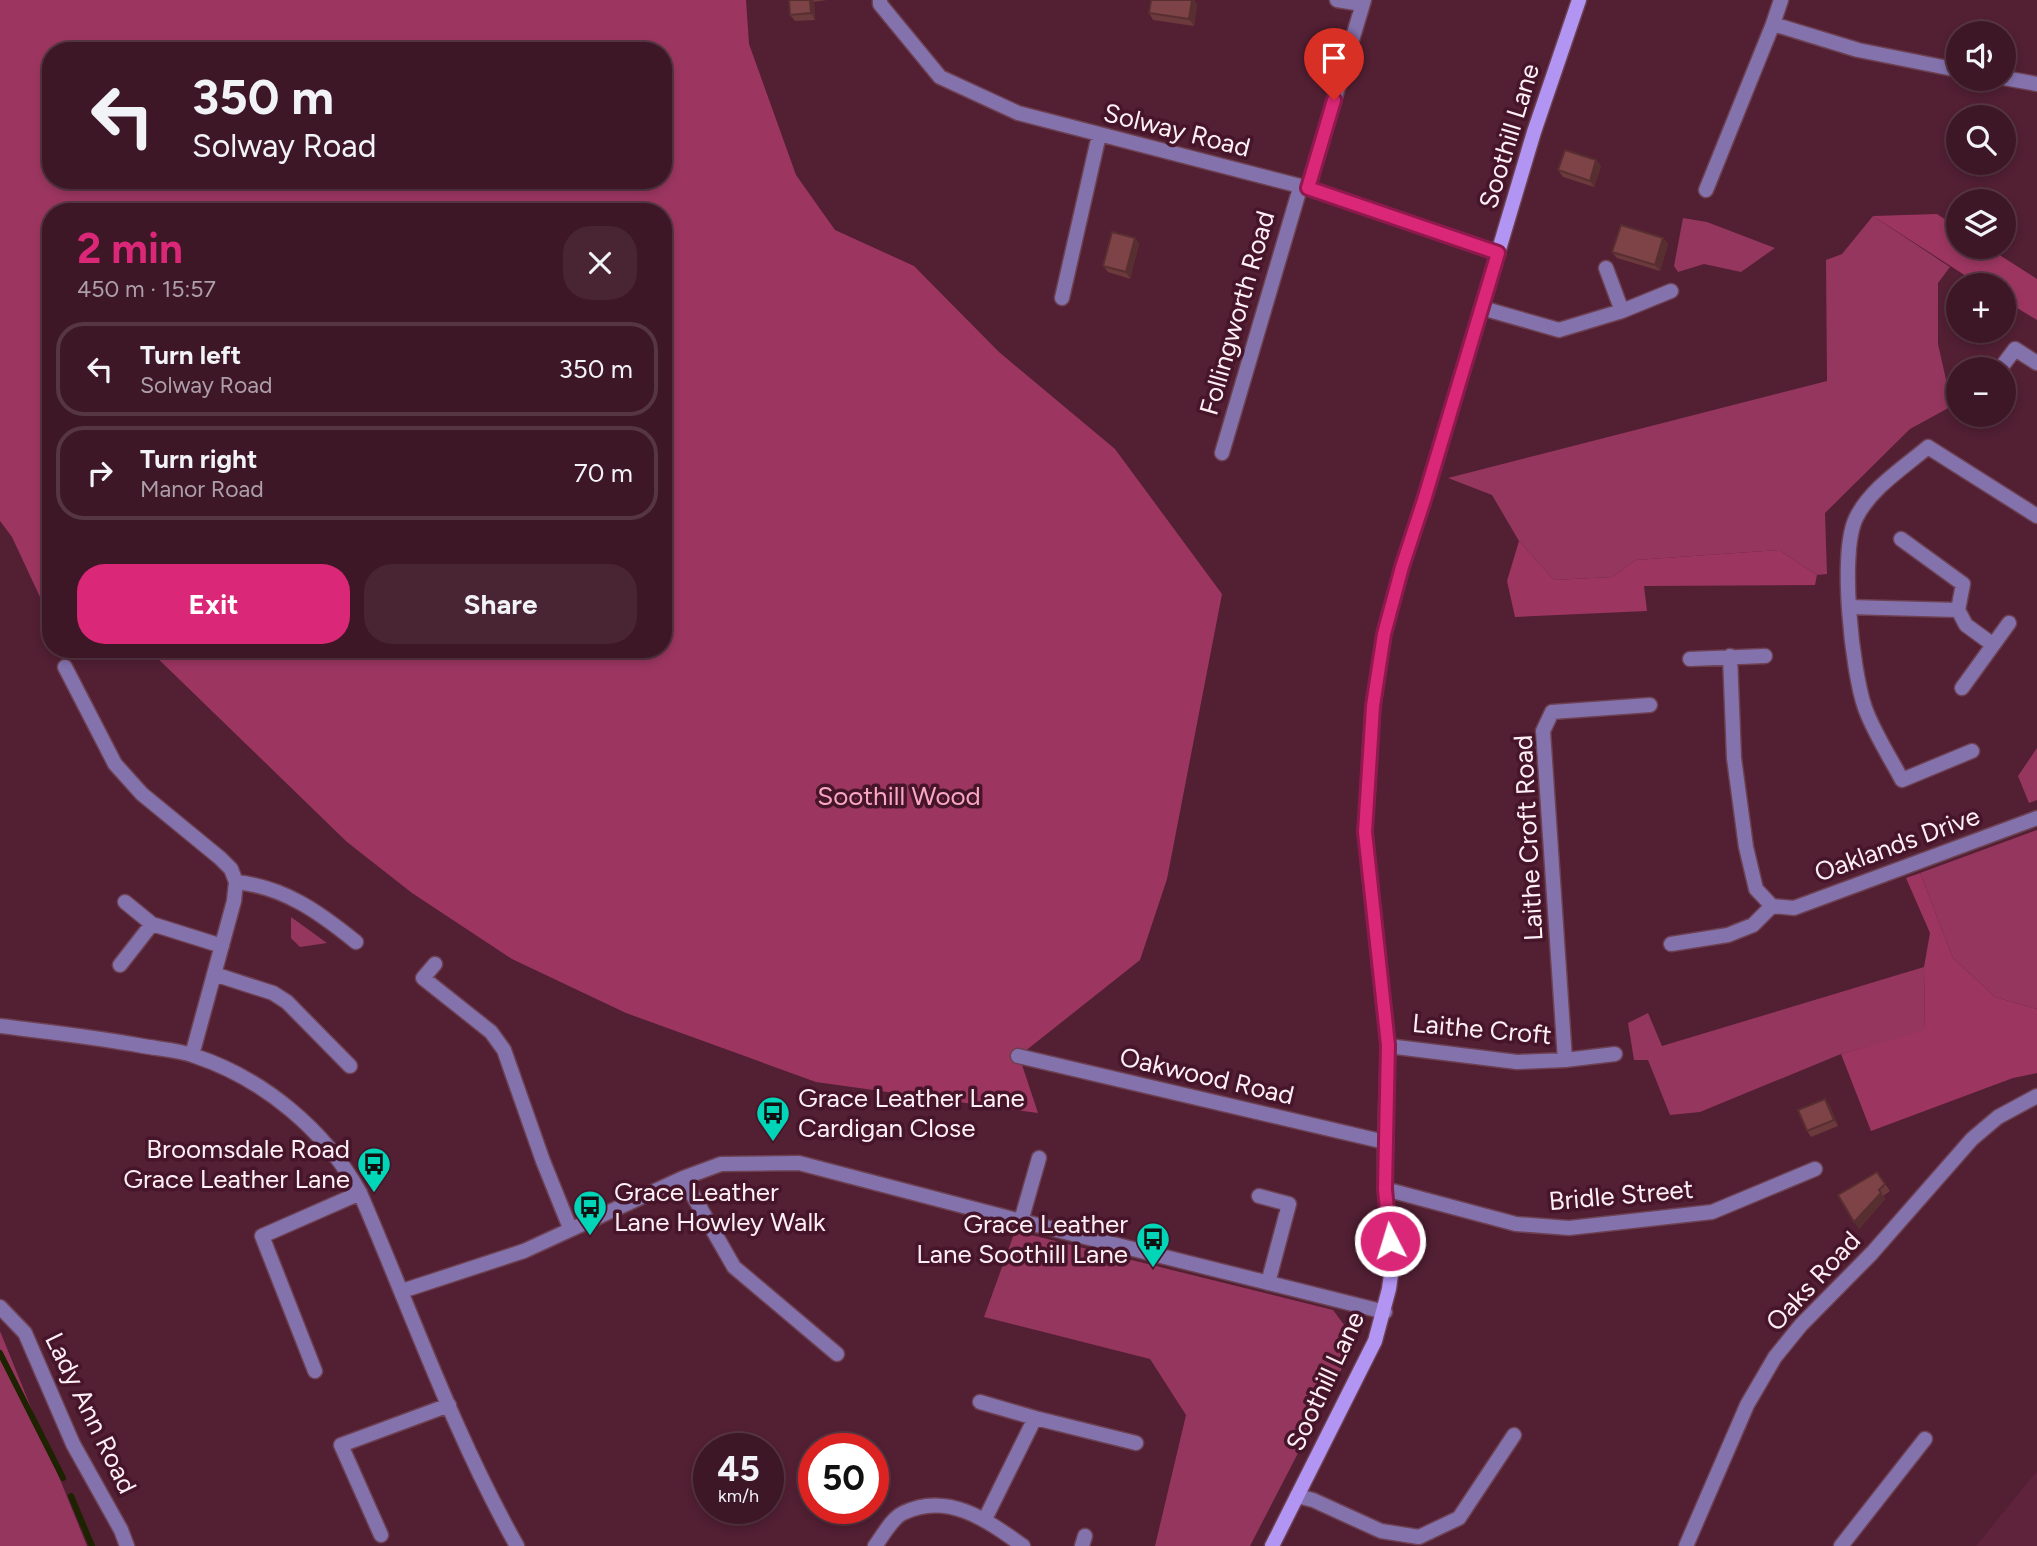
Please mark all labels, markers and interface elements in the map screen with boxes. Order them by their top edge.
map controls [1946,21,2016,427]
button: sound [1946,21,2016,91]
pin [1304,28,1364,100]
icon: arrive [1315,39,1353,77]
street label: Soothill Lane [1472,60,1546,212]
text: 350 m [192,67,334,126]
icon: left [77,70,168,161]
street label: Solway Road [1100,96,1254,164]
button: search [1946,105,2016,175]
text: Solway Road [192,127,376,165]
button: layers [1946,189,2016,259]
street label: Follingworth Road [1193,207,1281,419]
text: 2 min [77,223,183,274]
button: close [563,226,637,300]
button: + [1946,273,2016,343]
text: 450 m · 15:57 [77,275,216,303]
text: Turn left [140,339,241,371]
icon: left [81,350,119,388]
text: 350 m [559,353,633,385]
button: − [1946,357,2016,427]
text: Solway Road [140,371,273,399]
text: Turn right [140,443,257,475]
icon: right [81,454,119,492]
text: 70 m [574,457,633,489]
text: Manor Road [140,475,264,503]
button: Exit [77,564,350,644]
button: Share [364,564,637,644]
street label: Laithe Croft Road [1507,734,1549,942]
park label: Soothill Wood [817,780,981,812]
street label: Oaklands Drive [1810,799,1984,889]
street label: Laithe Croft [1411,1007,1553,1051]
street label: Oakwood Road [1117,1040,1297,1112]
place label: Grace Leather Lane Cardigan Close [798,1082,1025,1144]
bus stop icon: Grace Leather Lane Cardigan Close [754,1094,792,1143]
place label: Broomsdale Road Grace Leather Lane [123,1133,350,1195]
bus stop icon: Broomsdale Road Grace Leather Lane [355,1145,393,1194]
street label: Bridle Street [1547,1173,1695,1217]
place label: Grace Leather Lane Howley Walk [614,1176,826,1238]
bus stop icon: Grace Leather Lane Howley Walk [571,1188,609,1237]
position arrow [1353,1204,1427,1278]
place label: Grace Leather Lane Soothill Lane [916,1208,1128,1270]
bus stop icon: Grace Leather Lane Soothill Lane [1134,1220,1172,1269]
street label: Oaks Road [1759,1225,1867,1337]
street label: Soothill Lane [1279,1306,1371,1456]
street label: Lady Ann Road [38,1327,144,1499]
speed limit sign: 50 [798,1433,889,1524]
text: 45 [717,1448,760,1490]
text: km/h [718,1485,759,1507]

